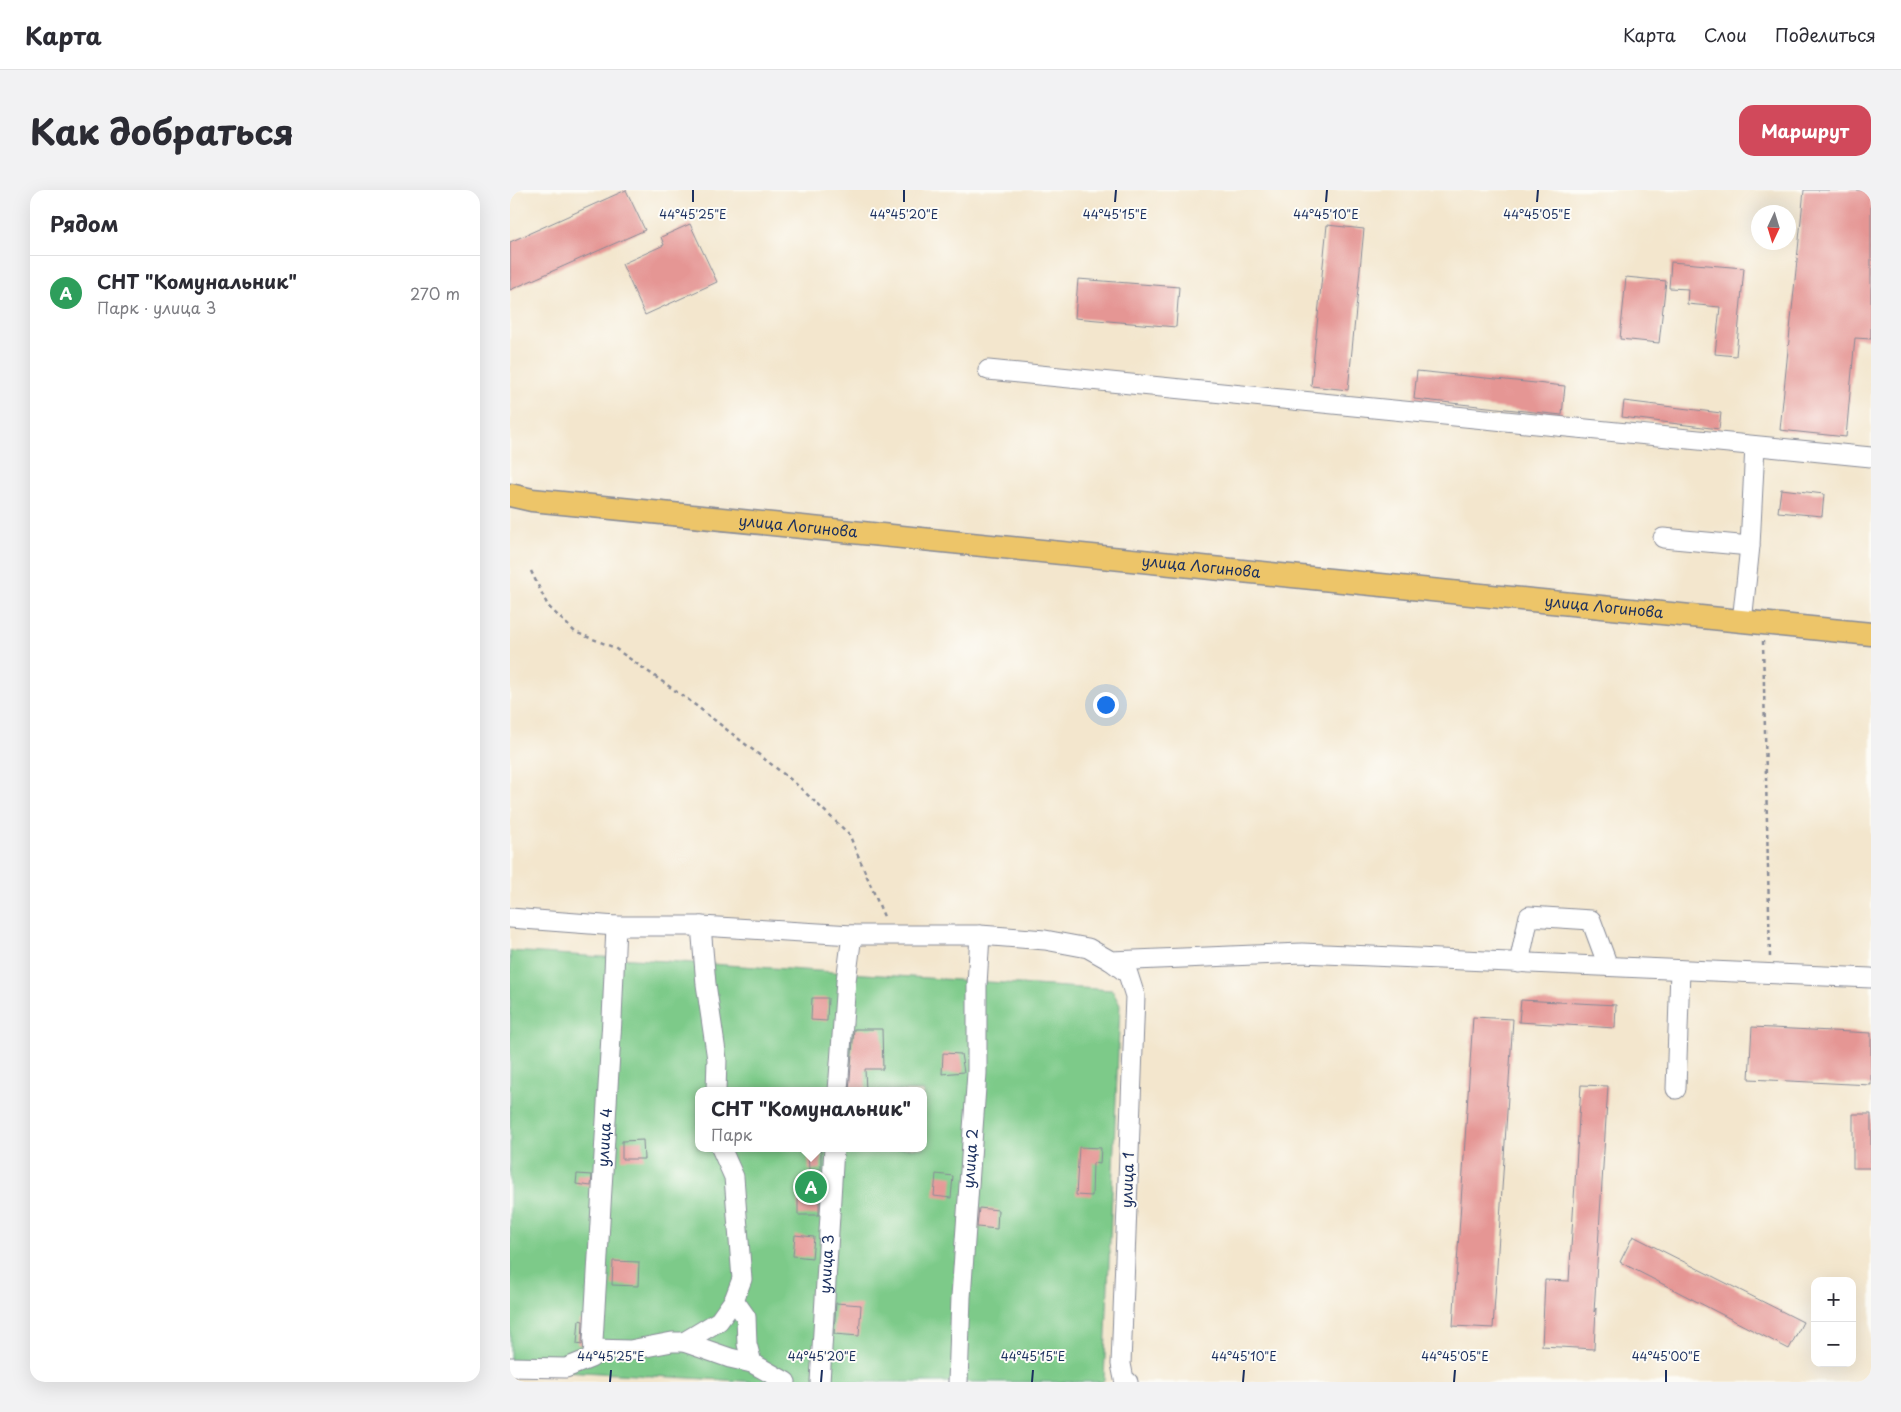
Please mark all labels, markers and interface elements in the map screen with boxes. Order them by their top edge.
text: Карта [25,17,102,53]
text: Карта [1623,21,1676,48]
text: Слои [1704,21,1747,48]
text: Поделиться [1775,21,1876,48]
text: Как добраться [30,104,294,157]
button: Маршрут [1739,105,1871,156]
text: 44°45'25"E [659,205,727,223]
text: 44°45'20"E [870,205,938,223]
text: 44°45'15"E [1083,205,1147,223]
text: 44°45'10"E [1293,205,1359,223]
text: 44°45'05"E [1503,205,1571,223]
north arrow [1751,205,1796,250]
text: Рядом [50,207,118,239]
text: СНТ "Комунальник" [97,267,297,295]
text: A [60,281,72,305]
text: 270 m [410,281,460,305]
text: Парк · улица 3 [97,295,216,319]
street label: улица Логинова [738,508,859,543]
street label: улица Логинова [1141,548,1262,583]
street label: улица Логинова [1544,588,1665,623]
your location [1093,692,1119,718]
popup [695,1087,927,1152]
text: СНТ "Комунальник" [711,1094,911,1122]
street label: улица 4 [590,1107,617,1168]
text: Парк [711,1122,752,1146]
street label: улица 2 [956,1128,983,1189]
street label: улица 1 [1114,1152,1139,1208]
pin: A [795,1168,827,1206]
street label: улица 3 [812,1234,839,1294]
map controls [1811,1277,1856,1367]
button: + [1811,1277,1856,1322]
button: − [1811,1322,1856,1367]
text: 44°45'25"E [577,1347,645,1365]
text: 44°45'20"E [788,1347,856,1365]
text: 44°45'15"E [1001,1347,1065,1365]
text: 44°45'10"E [1211,1347,1277,1365]
text: 44°45'05"E [1421,1347,1489,1365]
text: 44°45'00"E [1632,1347,1700,1365]

